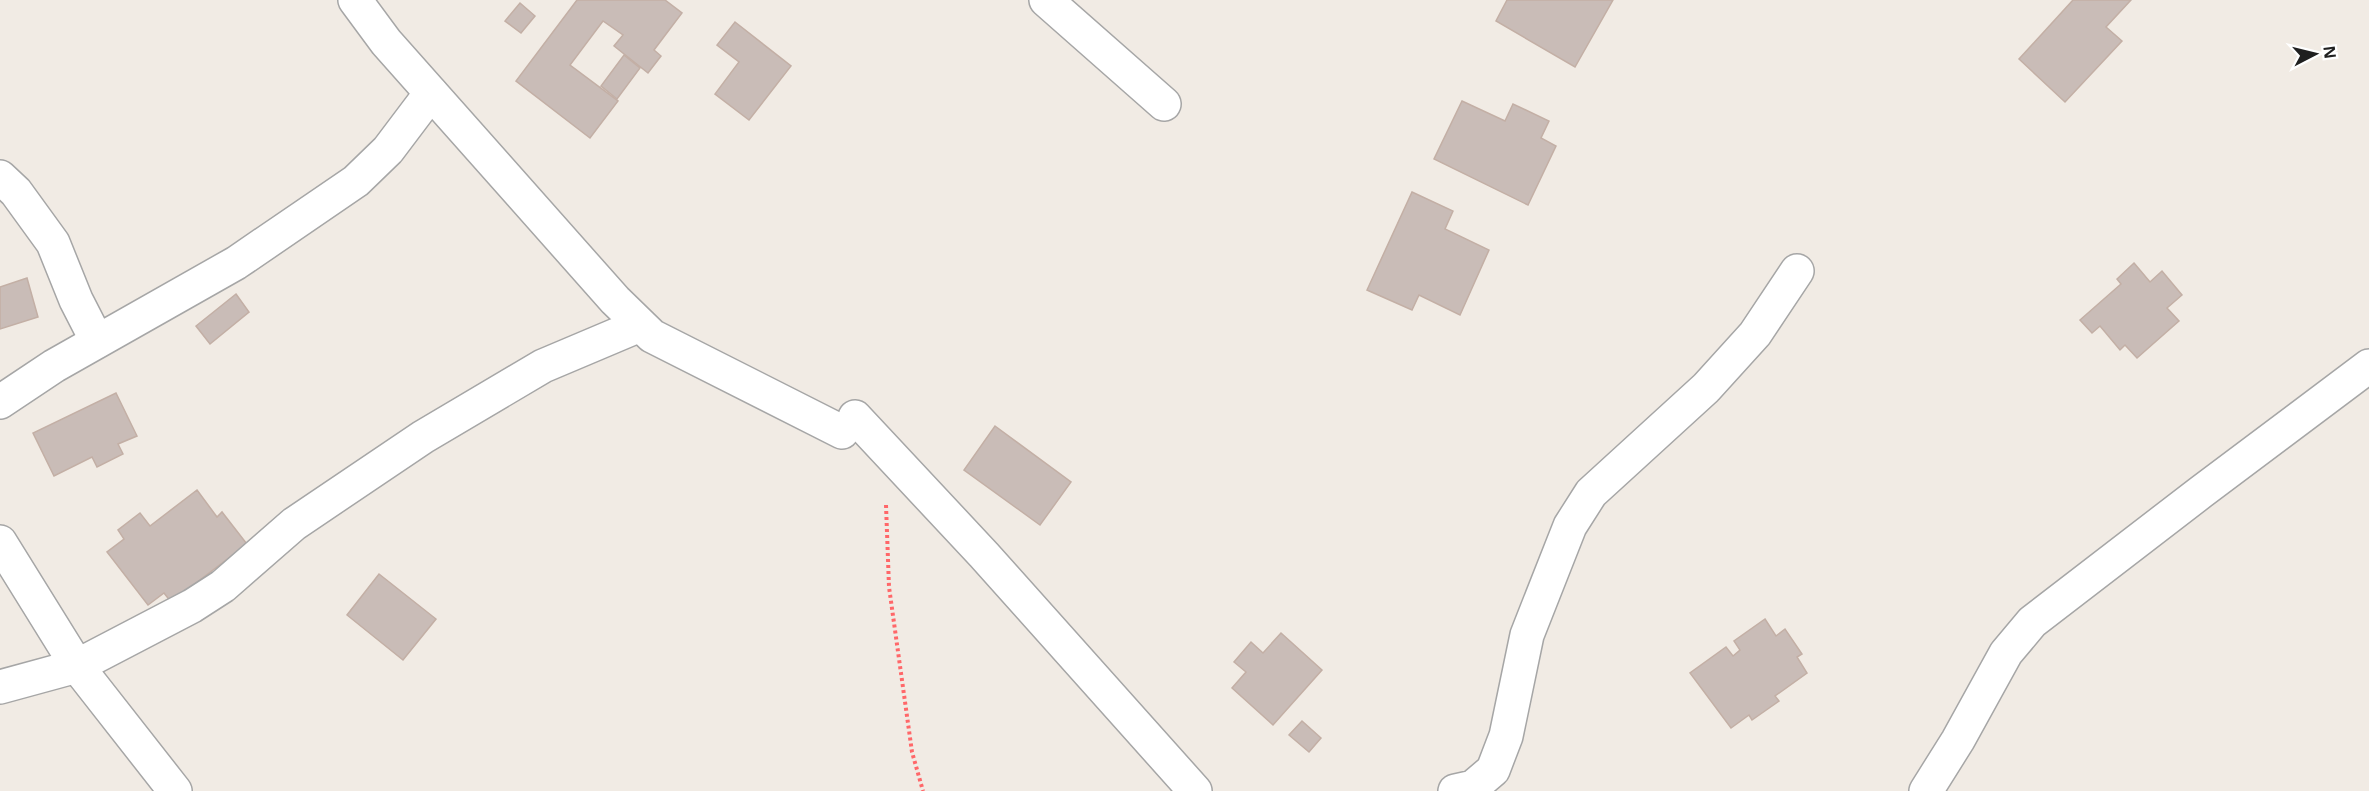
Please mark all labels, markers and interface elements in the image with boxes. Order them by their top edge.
north arrow [2285,24,2345,84]
text: N [2318,44,2342,60]

